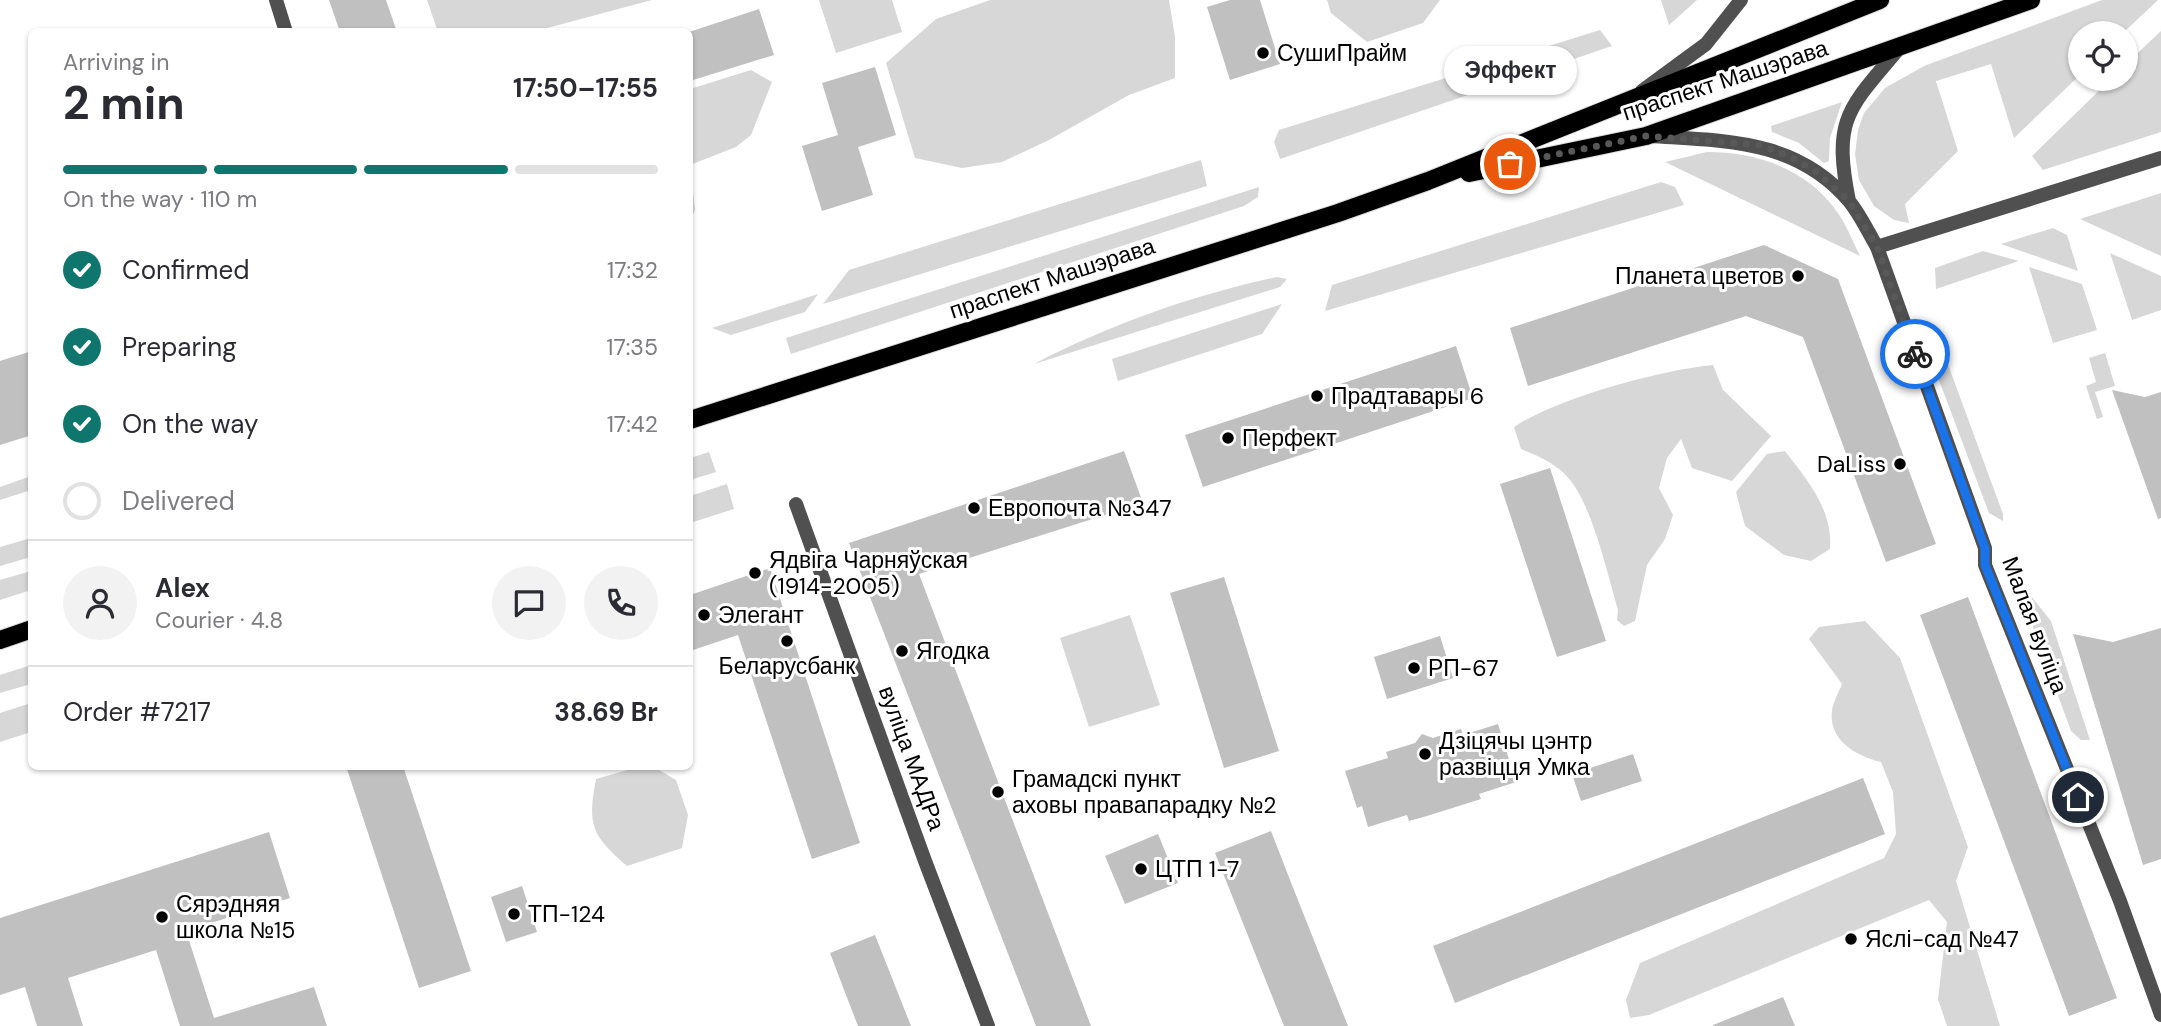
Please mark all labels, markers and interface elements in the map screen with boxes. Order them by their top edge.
map controls [2068,21,2138,91]
button: locate [2068,21,2138,91]
street label: праспект Машэрава [1618,33,1832,127]
place label: СушиПрайм [1277,38,1407,68]
marker: СушиПрайм [1255,45,1271,61]
callout: Эффект [1444,45,1576,94]
text: Arriving in [63,47,169,77]
text: Эффект [1465,55,1556,85]
text: 17:50–17:55 [513,71,658,105]
text: 2 min [63,73,185,133]
pin [1480,134,1540,194]
icon: bag [1491,145,1529,183]
text: On the way · 110 m [63,184,257,214]
street label: праспект Машэрава [945,231,1159,325]
icon: check [63,251,101,289]
text: Confirmed [122,253,249,287]
text: 17:32 [607,255,658,285]
place label: Планета цветов [1615,261,1784,291]
marker: Планета цветов [1790,268,1806,284]
courier [1880,319,1950,389]
icon: check [63,328,101,366]
text: Preparing [122,330,237,364]
text: 17:35 [606,332,658,362]
icon: bike [1896,335,1934,373]
place label: Прадтавары 6 [1331,381,1484,411]
marker: Прадтавары 6 [1309,388,1325,404]
icon: check [63,405,101,443]
text: On the way [122,407,258,441]
text: 17:42 [607,409,658,439]
place label: Перфект [1242,423,1337,453]
marker: Перфект [1220,430,1236,446]
place label: DaLiss [1817,449,1886,479]
marker: DaLiss [1892,456,1908,472]
text: Delivered [122,484,235,518]
place label: Европочта №347 [988,493,1172,523]
marker: Европочта №347 [966,500,982,516]
place label: Ядвіга Чарняўская (1914-2005) [769,545,968,601]
street label: Малая вуліца [1995,552,2075,698]
marker: Ядвіга Чарняўская (1914-2005) [747,565,763,581]
button: person [63,566,137,640]
button: chat [492,566,566,640]
button: phone [584,566,658,640]
text: Alex [155,571,210,605]
place label: Элегант [718,600,804,630]
text: Courier · 4.8 [155,605,283,635]
marker: Элегант [696,607,712,623]
marker: Беларусбанк [779,633,795,649]
place label: Ягодка [916,636,990,666]
marker: Ягодка [894,643,910,659]
place label: Беларусбанк [719,651,856,681]
place label: РП-67 [1428,653,1498,683]
marker: РП-67 [1406,660,1422,676]
street label: вуліца МАДРа [872,682,952,835]
text: Order #7217 [63,695,211,729]
text: 38.69 Br [554,695,658,729]
place label: Дзіцячы цэнтр развіцця Умка [1439,726,1592,782]
marker: Дзіцячы цэнтр развіцця Умка [1417,746,1433,762]
place label: Грамадскі пункт аховы правапарадку №2 [1012,764,1277,820]
pin [2048,767,2108,827]
icon: home [2059,778,2097,816]
marker: Грамадскі пункт аховы правапарадку №2 [990,784,1006,800]
place label: ЦТП 1-7 [1155,854,1239,884]
marker: ЦТП 1-7 [1133,861,1149,877]
place label: Сярэдняя школа №15 [176,889,295,945]
place label: ТП-124 [528,899,605,929]
marker: ТП-124 [506,906,522,922]
marker: Сярэдняя школа №15 [154,909,170,925]
place label: Яслі-сад №47 [1865,924,2019,954]
marker: Яслі-сад №47 [1843,931,1859,947]

